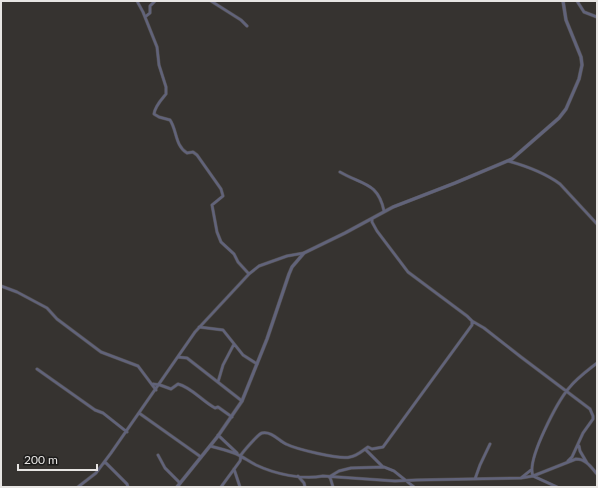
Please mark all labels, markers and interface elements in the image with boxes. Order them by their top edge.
scale bar [18,446,97,472]
text: 200 m [24,452,58,467]

